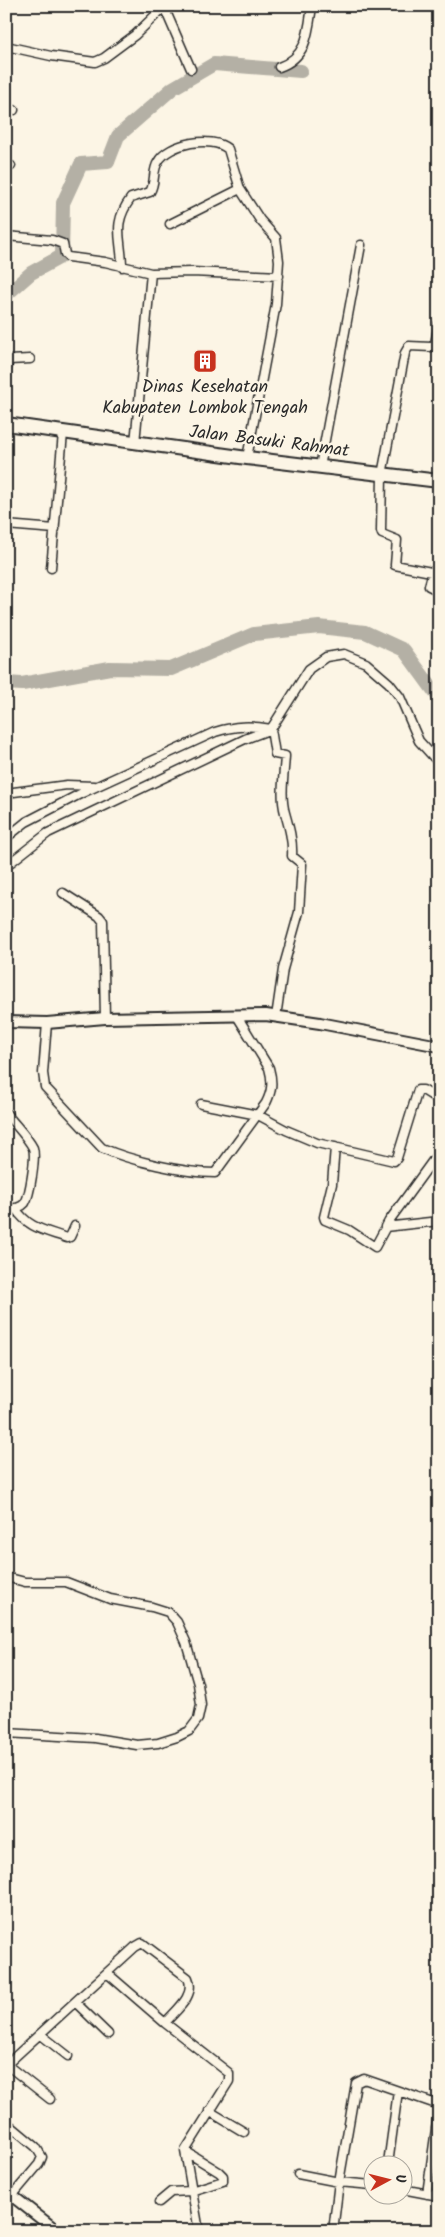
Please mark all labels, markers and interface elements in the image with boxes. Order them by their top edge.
building icon: Dinas Kesehatan Kabupaten Lombok Tengah [192,348,218,374]
place label: Dinas Kesehatan Kabupaten Lombok Tengah [102,373,308,423]
street label: Jalan Basuki Rahmat [187,418,352,466]
north arrow [362,2154,412,2204]
text: U [388,2173,411,2185]

